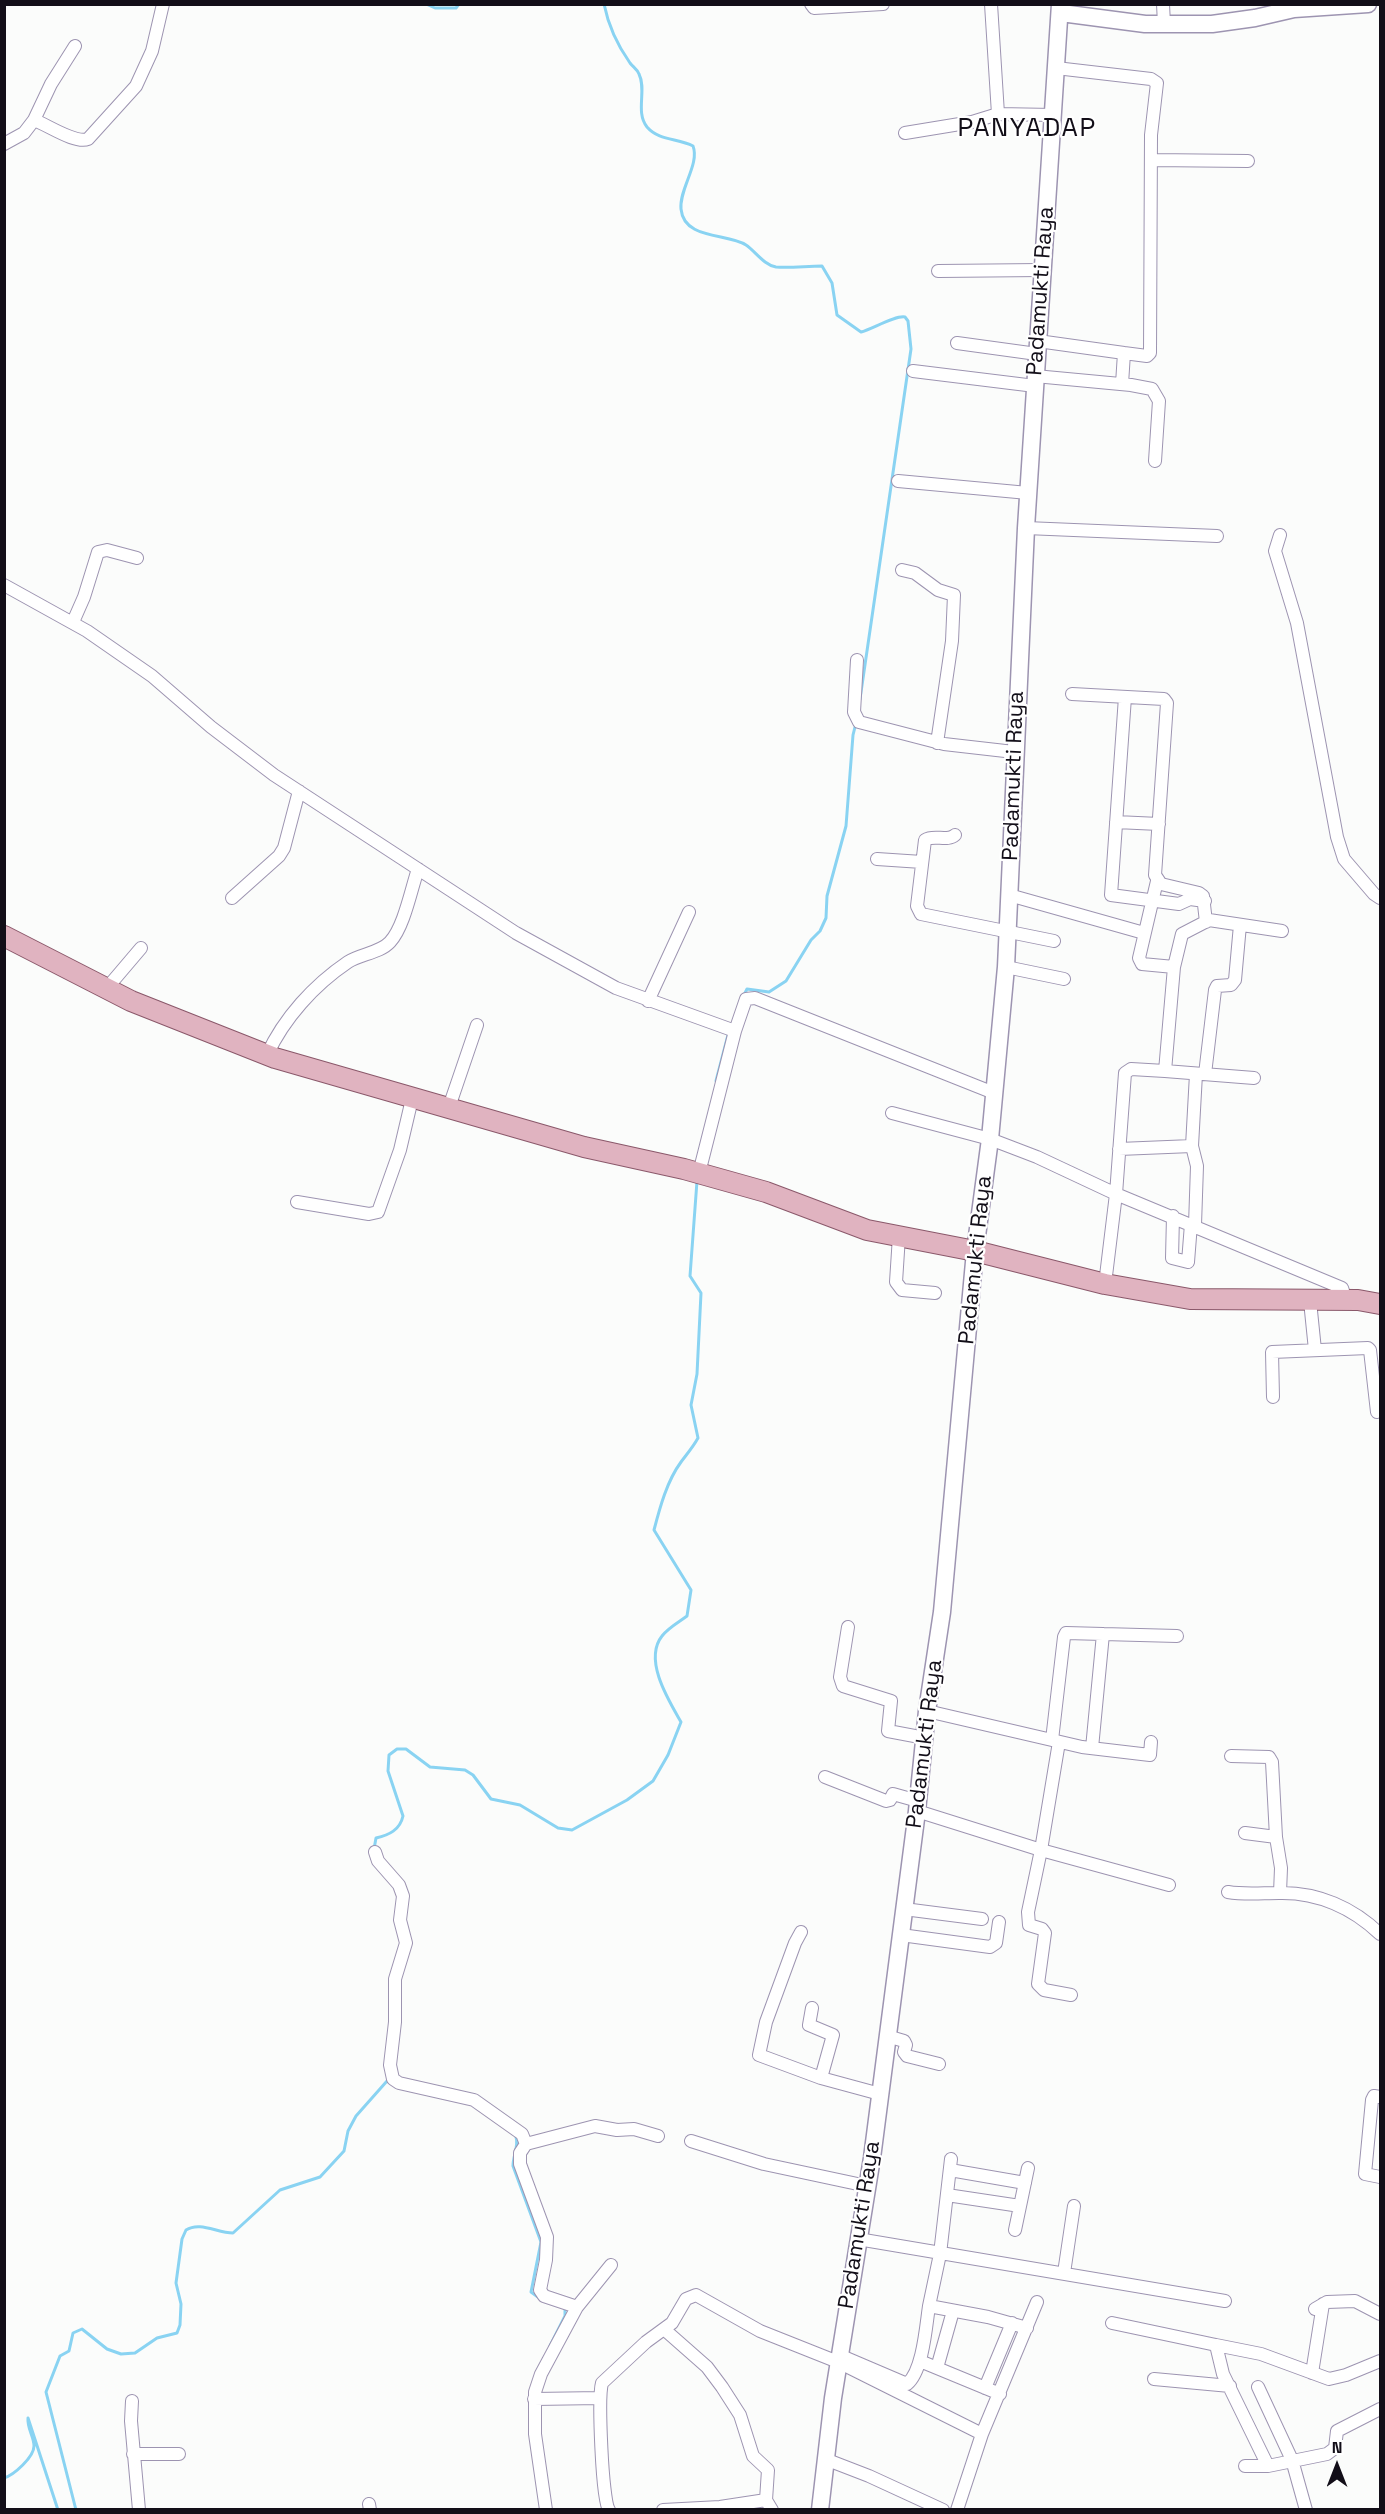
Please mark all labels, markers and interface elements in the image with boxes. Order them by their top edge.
district label: PANYADAP [957,113,1097,145]
street label: Padamukti Raya [1022,205,1060,377]
street label: Padamukti Raya [998,691,1030,861]
street label: Padamukti Raya [954,1174,998,1346]
street label: Padamukti Raya [902,1658,948,1830]
street label: Padamukti Raya [834,2139,886,2311]
north arrow [1307,2436,1367,2496]
text: N [1332,2437,1342,2458]

